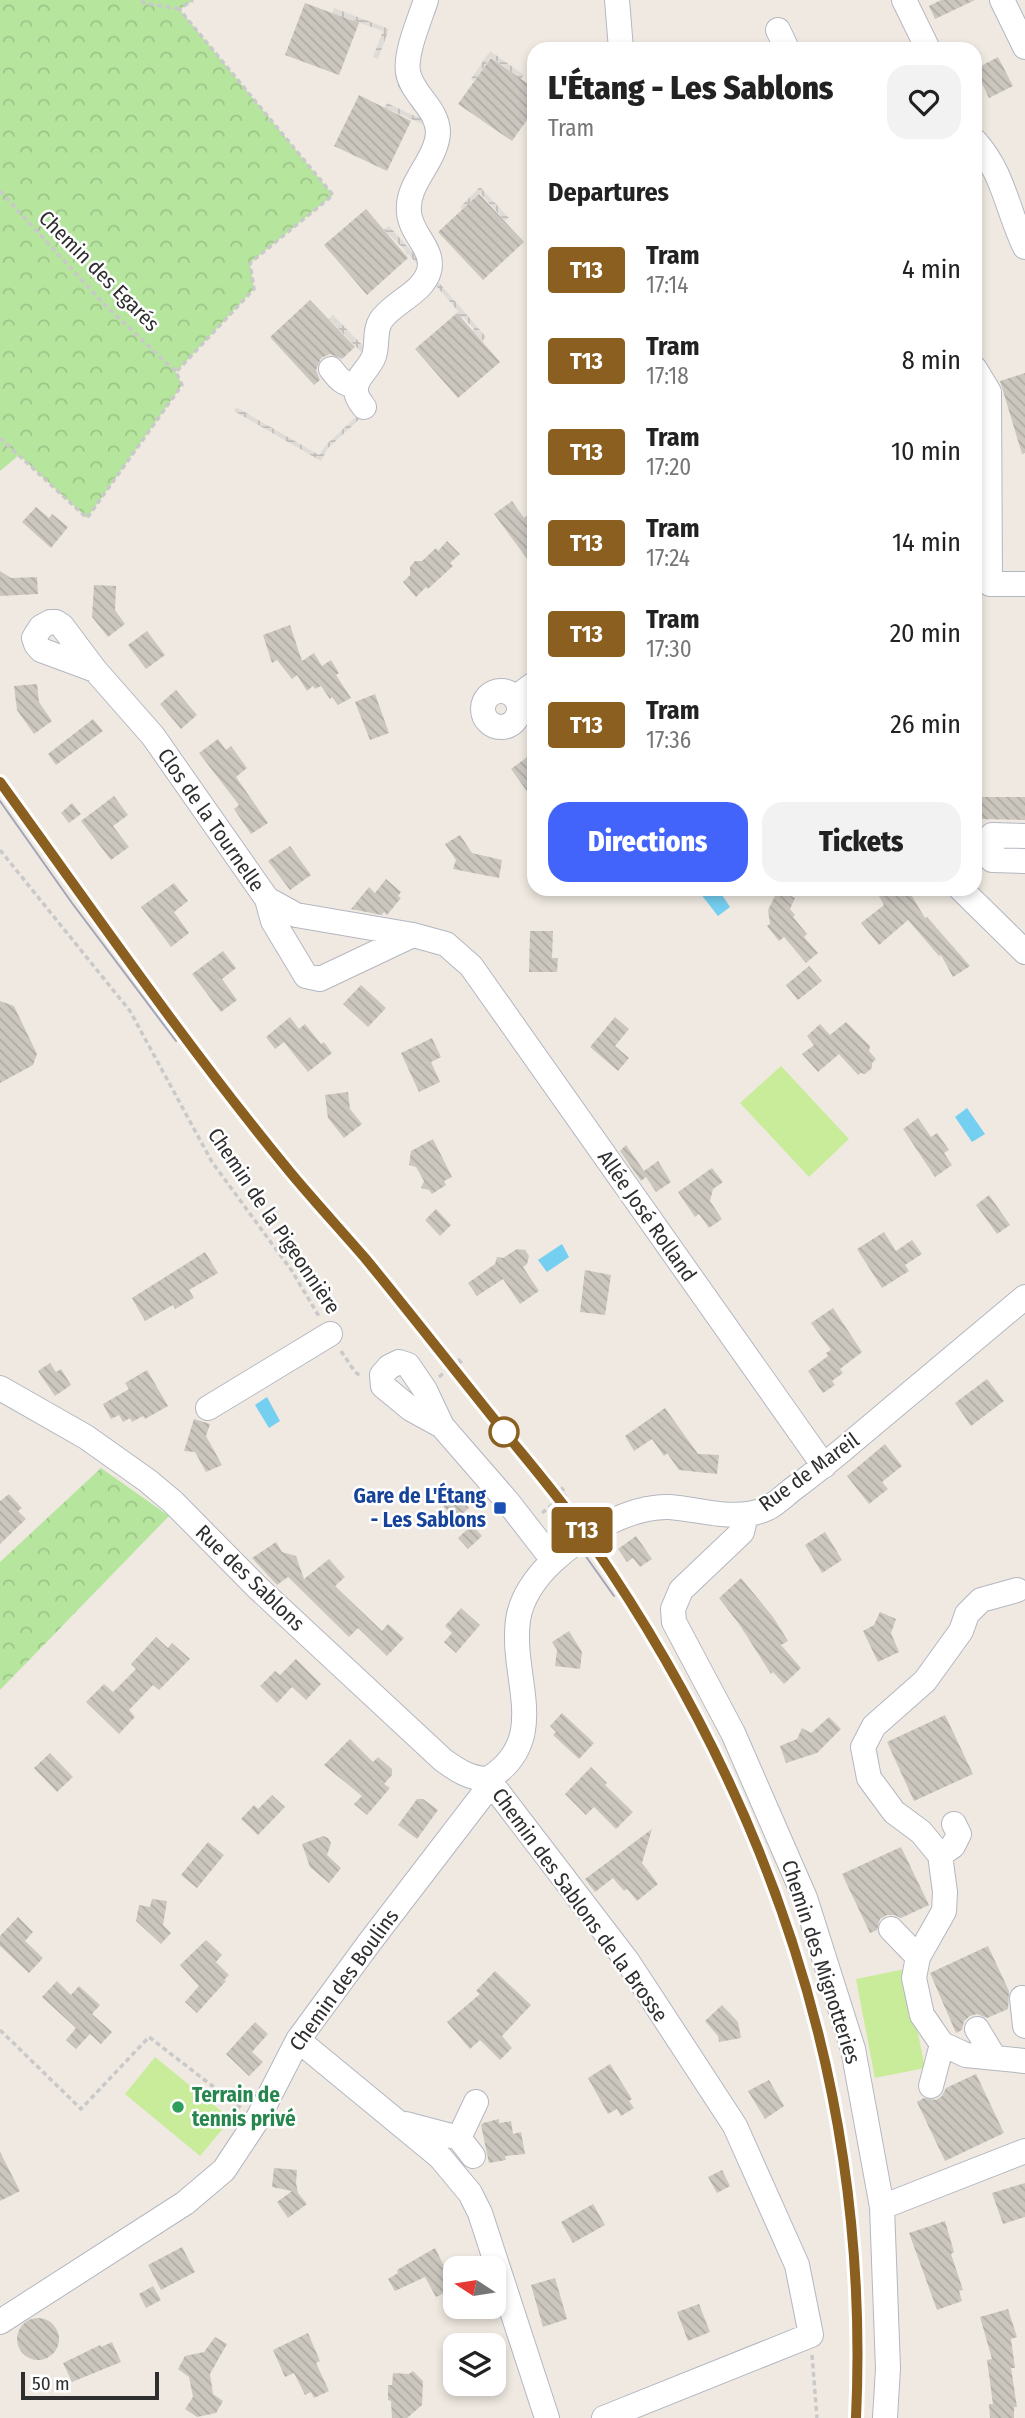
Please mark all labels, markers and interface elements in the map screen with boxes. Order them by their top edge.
button: heart [887,65,961,139]
text: L'Étang - Les Sablons [548,68,833,108]
text: Tram [548,114,594,142]
text: Departures [548,177,669,208]
street label: Chemin des Egarés [33,205,165,337]
text: Tram [646,240,699,271]
text: 4 min [902,254,961,285]
text: T13 [570,256,603,284]
text: 17:14 [646,271,688,299]
text: Tram [646,331,699,362]
text: 8 min [902,345,961,376]
text: T13 [570,347,603,375]
text: 17:18 [646,362,689,390]
text: Tram [646,422,699,453]
text: 10 min [891,436,961,467]
text: T13 [570,438,603,466]
text: 17:20 [646,453,691,481]
text: Tram [646,513,699,544]
text: 14 min [892,527,961,558]
text: T13 [570,529,603,557]
text: 17:24 [646,544,690,572]
text: Tram [646,604,699,635]
text: 20 min [890,618,961,649]
text: T13 [570,620,603,648]
text: 17:30 [646,635,692,663]
text: Tram [646,695,699,726]
text: 26 min [890,709,961,740]
text: T13 [570,711,603,739]
text: 17:36 [646,726,691,754]
street label: Clos de la Tournelle [152,743,270,897]
button: Directions [548,802,748,882]
button: Tickets [762,802,961,882]
street label: Chemin de la Pigeonnière [202,1123,346,1319]
street label: Allée José Rolland [592,1145,702,1287]
unlabelled marker [489,1417,519,1447]
street label: Rue de Mareil [754,1427,865,1517]
place label: Gare de L'Étang - Les Sablons [354,1482,487,1533]
marker: Gare de L'Étang - Les Sablons [492,1500,508,1516]
line badge: T13 [542,1507,622,1553]
text: T13 [566,1516,598,1544]
street label: Rue des Sablons [190,1519,310,1637]
street label: Chemin des Sablons de la Brosse [486,1783,674,2027]
street label: Chemin des Mignotteries [776,1857,866,2067]
street label: Chemin des Boulins [284,1904,404,2056]
place label: Terrain de tennis privé [192,2082,296,2132]
marker: Terrain de tennis privé [170,2099,186,2115]
north arrow [443,2256,506,2319]
map controls [443,2256,506,2396]
button: layers [443,2333,506,2396]
scale bar [21,2369,159,2401]
text: 50 m [32,2372,70,2395]

